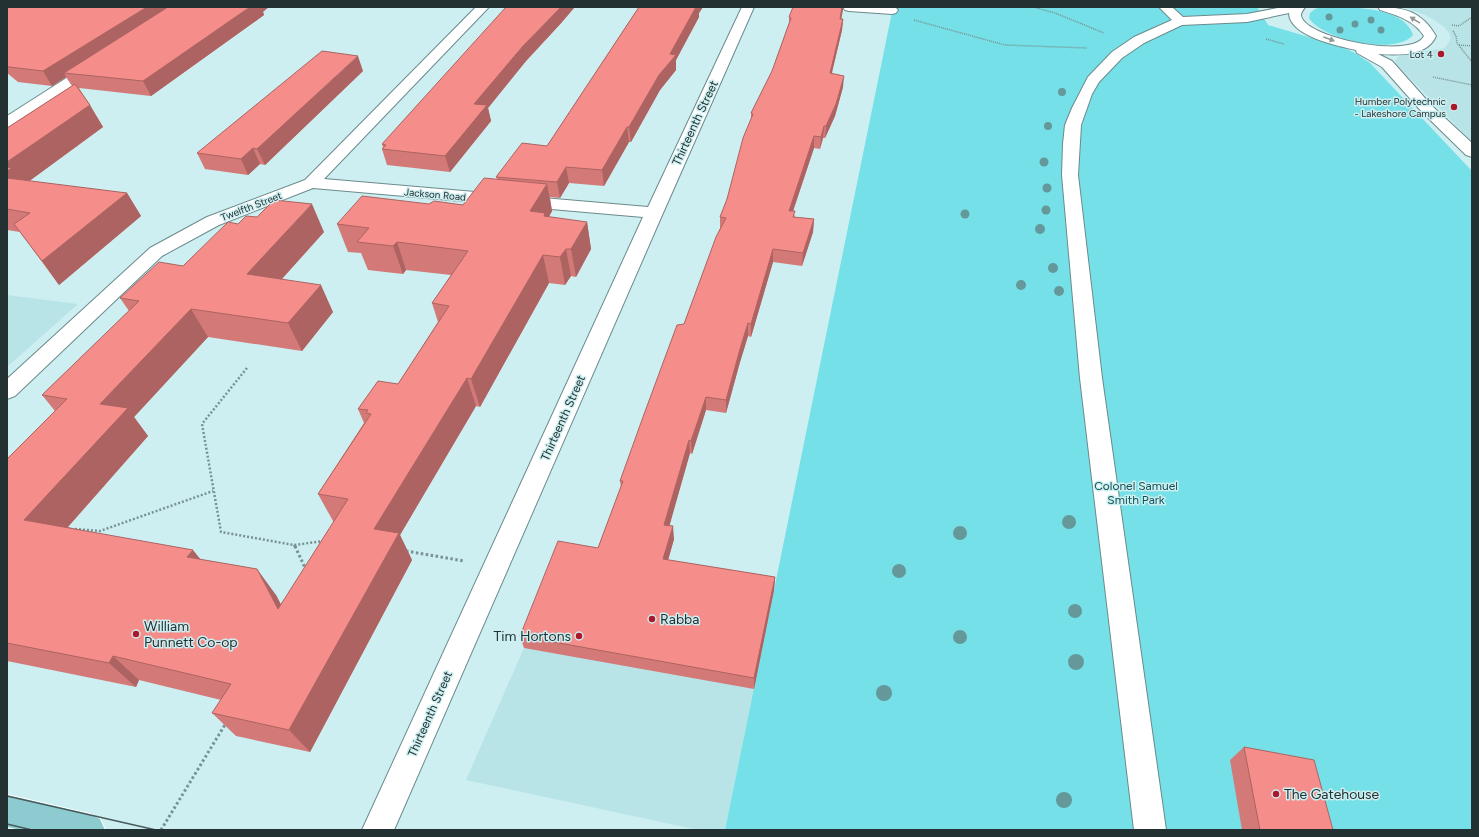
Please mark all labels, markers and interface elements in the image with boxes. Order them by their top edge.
one-way arrow [1409,17,1421,24]
one-way arrow [1324,36,1336,42]
place label: Lot 4 [1410,48,1433,61]
marker: Lot 4 [1436,49,1446,59]
street label: Thirteenth Street [669,78,721,168]
place label: Humber Polytechnic - Lakeshore Campus [1355,95,1447,120]
marker: Humber Polytechnic - Lakeshore Campus [1449,102,1459,112]
street label: Jackson Road [403,185,467,204]
street label: Twelfth Street [219,189,284,224]
street label: Thirteenth Street [538,373,588,463]
park label: Colonel Samuel Smith Park [1094,479,1178,507]
place label: Rabba [660,611,699,628]
marker: Rabba [647,614,657,624]
place label: William Punnett Co-op [144,618,238,651]
place label: Tim Hortons [494,628,571,645]
marker: William Punnett Co-op [131,629,141,639]
marker: Tim Hortons [574,631,584,641]
street label: Thirteenth Street [405,669,455,759]
place label: The Gatehouse [1284,786,1380,803]
marker: The Gatehouse [1271,789,1281,799]

